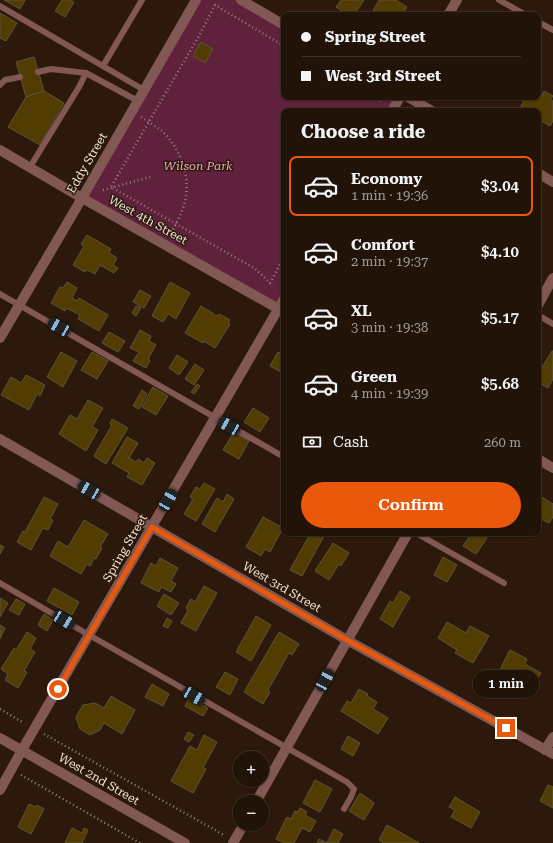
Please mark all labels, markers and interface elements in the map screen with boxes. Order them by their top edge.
text: Spring Street [325,28,426,46]
text: West 3rd Street [325,67,441,85]
text: Choose a ride [301,121,425,142]
street label: Eddy Street [64,130,110,196]
park label: Wilson Park [163,159,233,173]
icon: car [303,168,339,204]
text: Economy [351,170,422,188]
text: $3.04 [481,177,519,195]
text: 1 min · 19:36 [351,188,428,203]
street label: West 4th Street [106,193,190,248]
icon: car [303,234,339,270]
text: Comfort [351,236,415,254]
text: $4.10 [481,243,519,261]
text: 2 min · 19:37 [351,254,428,269]
icon: car [303,300,339,336]
text: XL [351,302,372,320]
text: $5.17 [481,309,519,327]
car [46,316,72,338]
text: 3 min · 19:38 [351,320,428,335]
icon: car [303,366,339,402]
text: Green [351,368,397,386]
text: $5.68 [481,375,519,393]
text: 4 min · 19:39 [351,386,428,401]
car [216,415,242,437]
icon: cash [301,431,323,453]
text: Cash [333,433,369,451]
text: 260 m [484,435,521,450]
car [76,479,102,501]
button: Confirm [301,482,521,528]
car [157,487,179,513]
street label: Spring Street [100,511,150,584]
street label: West 3rd Street [240,559,324,615]
car [51,609,77,631]
car [314,667,336,693]
callout: 1 min [473,670,539,698]
text: 1 min [488,676,524,691]
route start [49,680,67,698]
car [181,685,207,707]
route end [497,719,515,737]
street label: West 2nd Street [56,750,142,808]
map controls [233,751,269,831]
button: + [233,751,269,787]
button: − [233,795,269,831]

